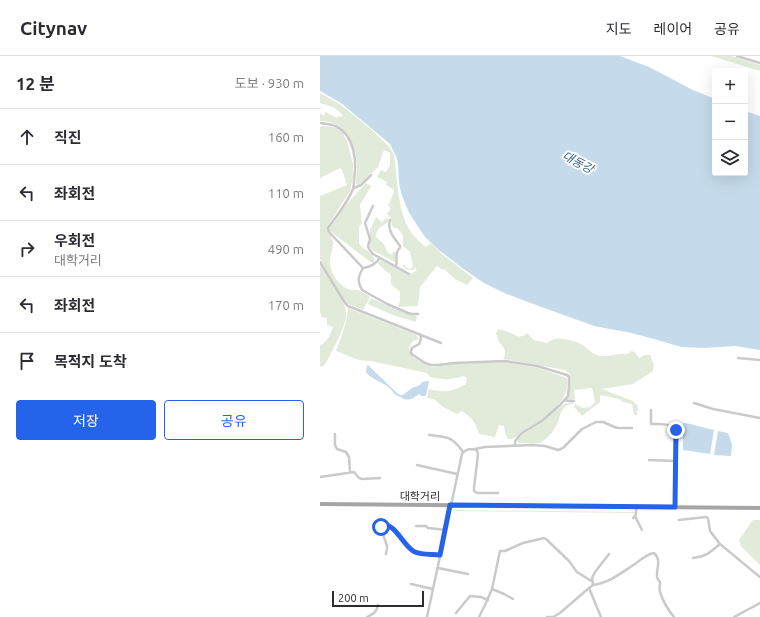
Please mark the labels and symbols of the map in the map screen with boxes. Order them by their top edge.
water label: 대동강 [560,148,597,176]
route end [667,421,685,439]
street label: 대학거리 [400,490,440,502]
route start [372,518,390,536]
scale bar [332,589,424,608]

